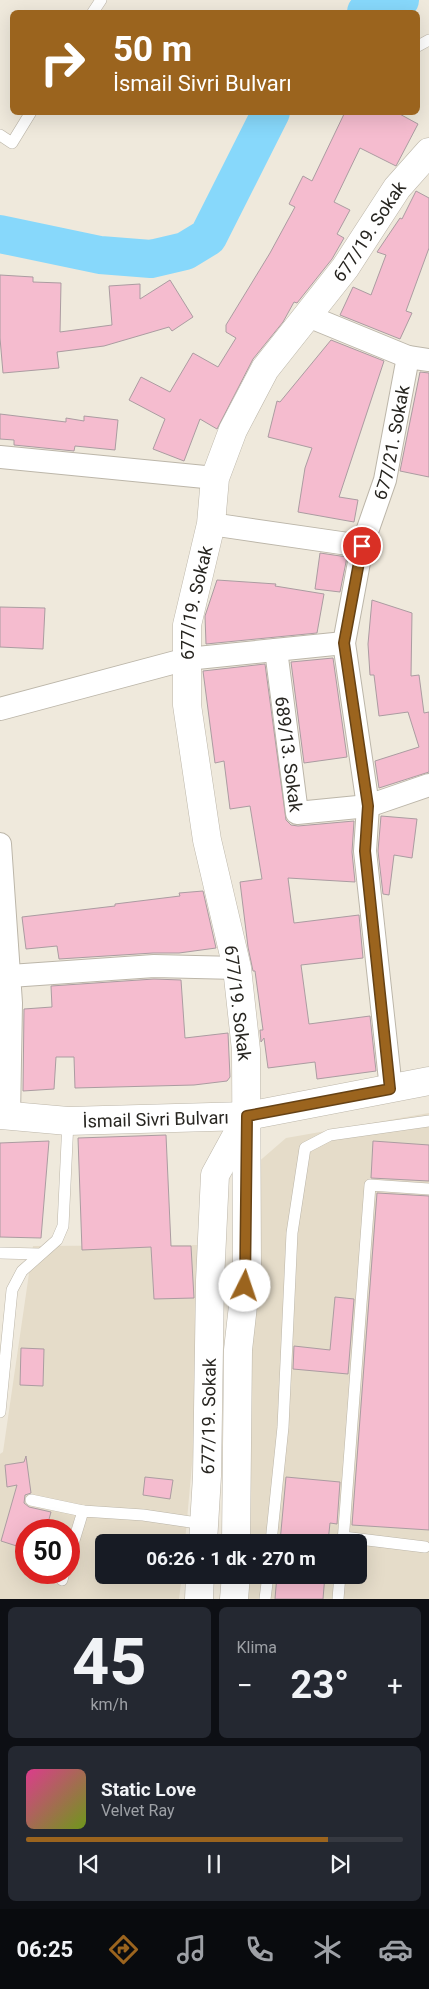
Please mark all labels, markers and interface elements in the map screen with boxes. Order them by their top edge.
text: 50 m [113,29,192,70]
icon: right [30,30,95,95]
text: İsmail Sivri Bulvarı [113,71,292,96]
street label: 677/19. Sokak [328,175,410,286]
street label: 677/21. Sokak [369,383,413,502]
pin [341,525,383,567]
icon: arrive [348,532,376,560]
street label: 677/19. Sokak [177,543,216,660]
street label: 689/13. Sokak [272,695,307,814]
street label: 677/19. Sokak [220,944,256,1063]
street label: İsmail Sivri Bulvarı [82,1106,229,1131]
position arrow [218,1259,270,1311]
street label: 677/19. Sokak [197,1357,219,1474]
speed limit sign: 50 [15,1519,80,1584]
text: 06:26 · 1 dk · 270 m [146,1547,316,1570]
text: 45 [72,1624,147,1700]
text: Klima [237,1638,277,1657]
text: 23° [291,1663,349,1707]
text: − [237,1669,253,1702]
text: + [387,1669,403,1702]
text: km/h [90,1695,128,1714]
text: Static Love [101,1778,196,1801]
text: Velvet Ray [101,1801,175,1820]
icon: previous [75,1850,103,1878]
icon: pause [200,1850,228,1878]
icon: next [326,1850,354,1878]
icon: directions [106,1932,141,1967]
icon: music [174,1932,209,1967]
icon: phone [242,1932,277,1967]
icon: climate [310,1932,345,1967]
icon: car [378,1932,413,1967]
text: 06:25 [16,1937,73,1962]

